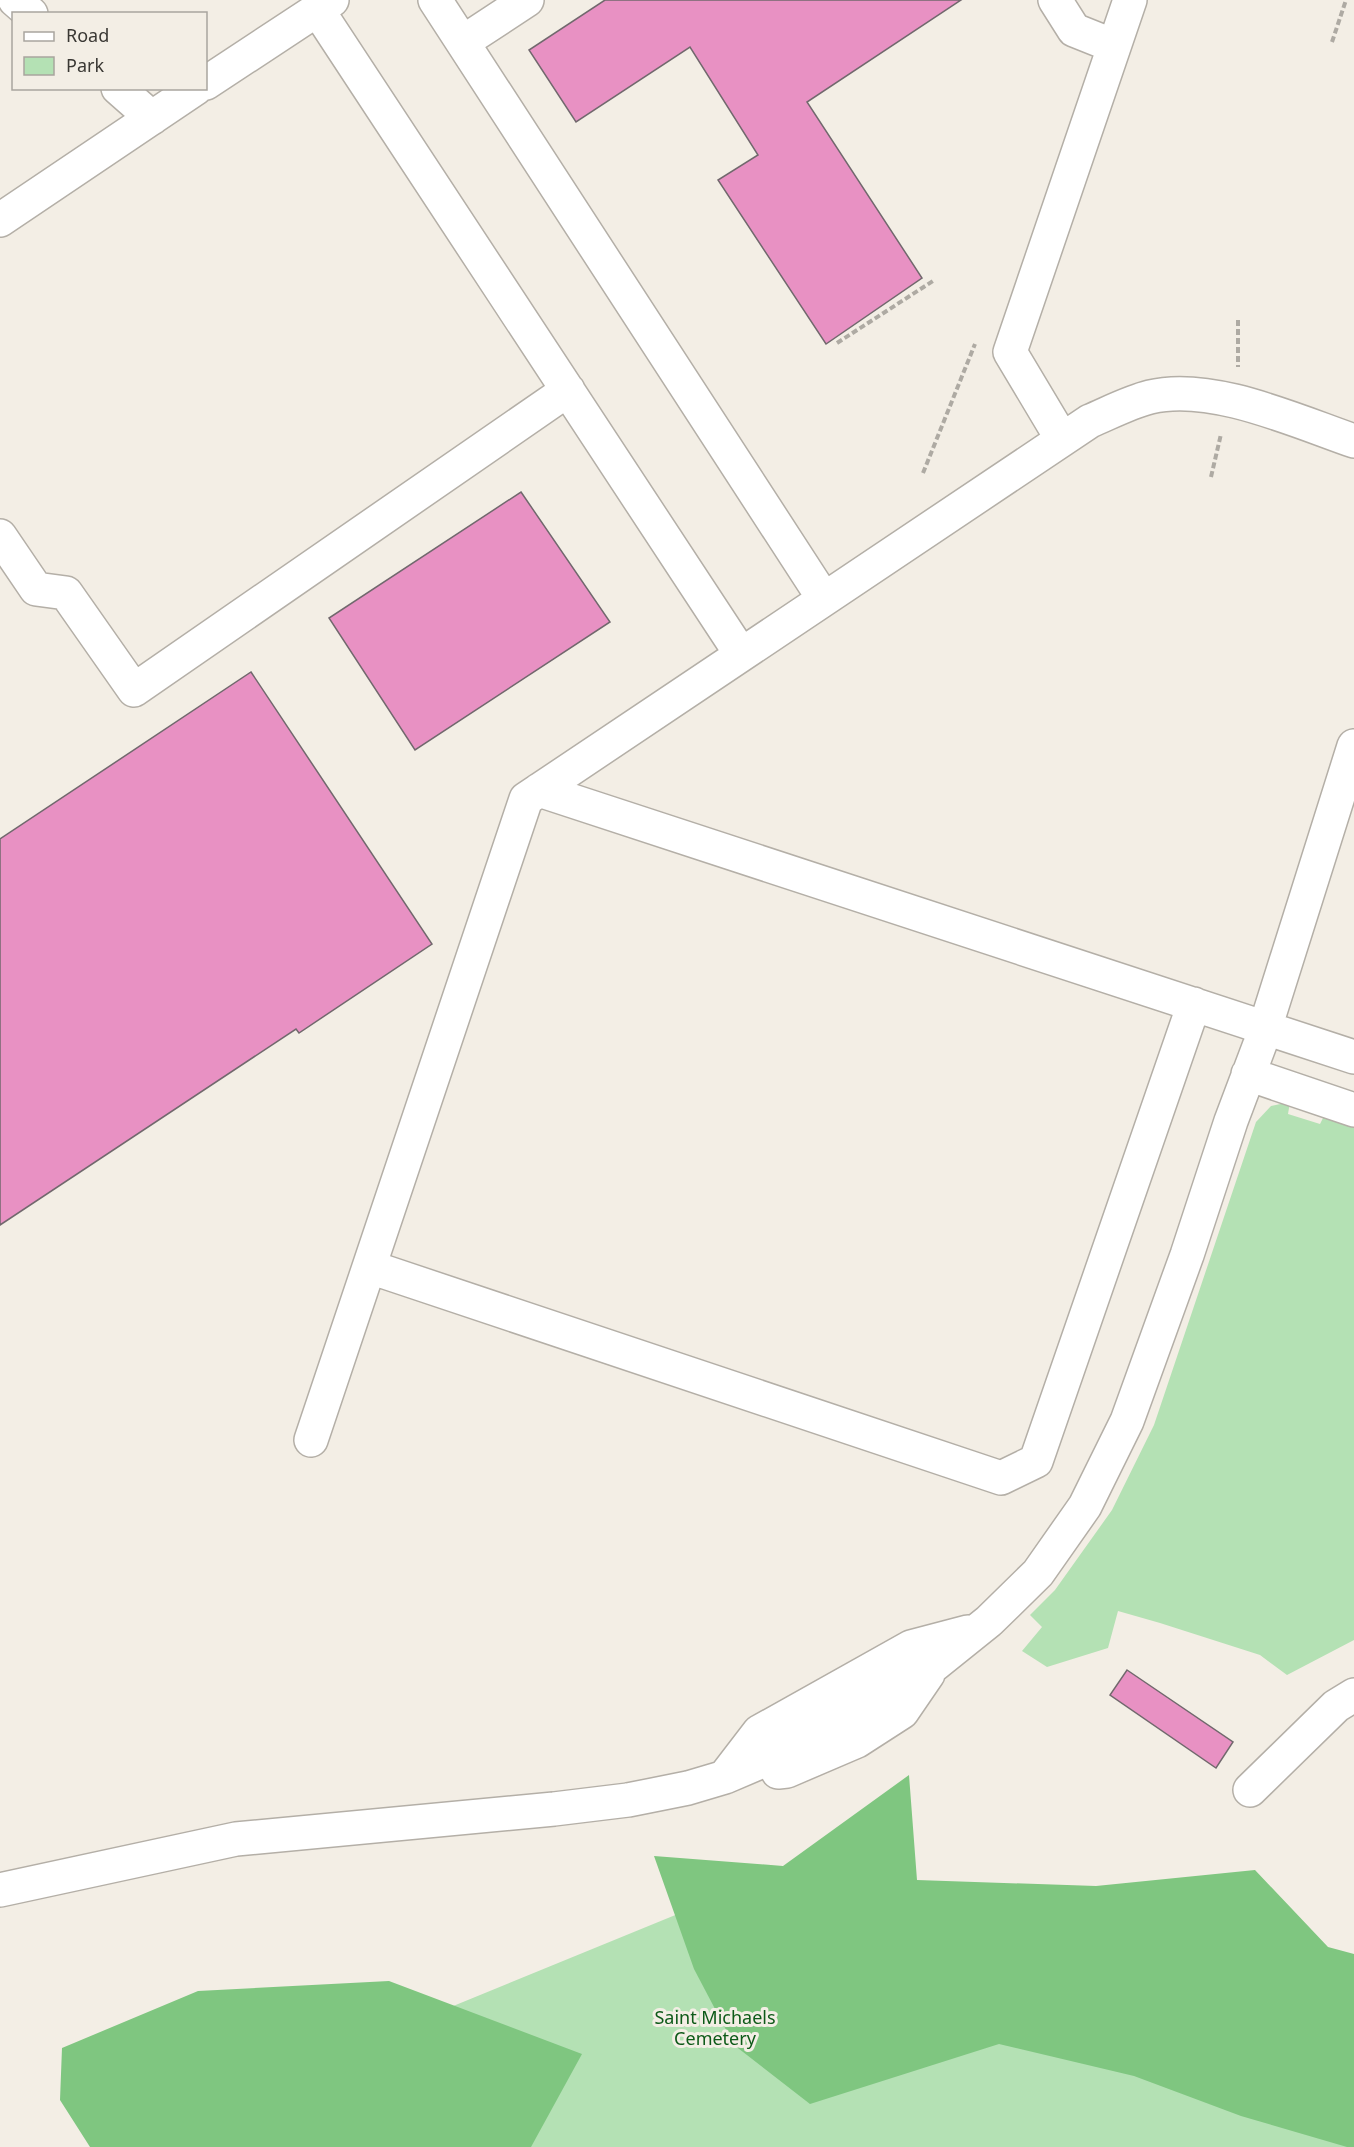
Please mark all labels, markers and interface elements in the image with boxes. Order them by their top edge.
legend [12,12,207,90]
text: Road [66,23,109,47]
text: Park [66,53,104,77]
park label: Saint Michaels Cemetery [654,2005,776,2050]

